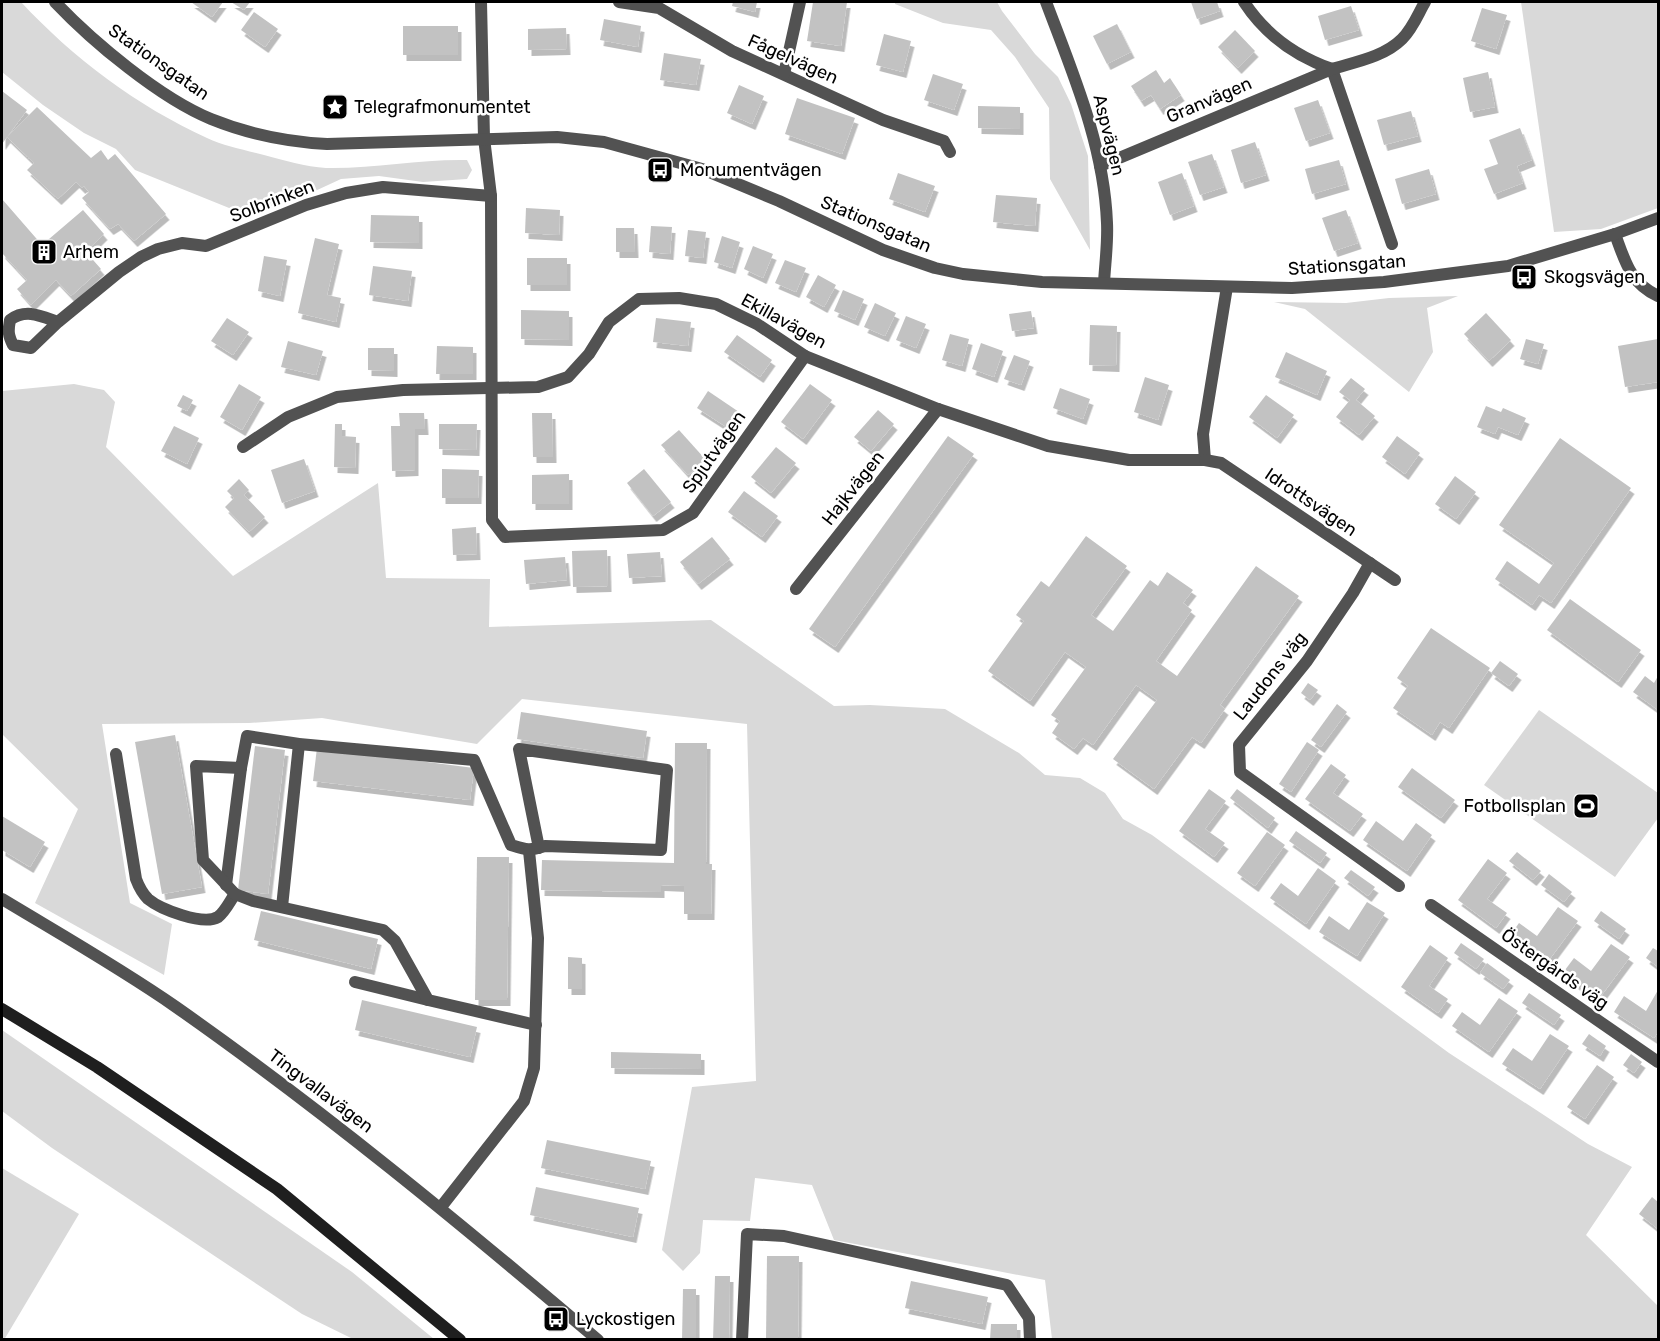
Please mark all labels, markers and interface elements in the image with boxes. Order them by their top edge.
street label: Stationsgatan [104,19,214,105]
street label: Fågelvägen [744,29,842,89]
street label: Granvägen [1163,72,1255,128]
place icon: Telegrafmonumentet [320,92,350,122]
street label: Aspvägen [1088,92,1130,178]
place label: Telegrafmonumentet [354,96,530,118]
bus stop icon: Monumentvägen [645,155,675,185]
place label: Monumentvägen [680,159,822,181]
street label: Solbrinken [227,175,317,227]
street label: Stationsgatan [817,191,935,257]
building icon: Arhem [29,237,59,267]
place label: Arhem [63,241,119,263]
street label: Stationsgatan [1287,250,1407,280]
bus stop icon: Skogsvägen [1509,262,1539,292]
place label: Skogsvägen [1544,266,1645,288]
street label: Ekillavägen [737,289,831,353]
street label: Spjutvägen [678,407,750,497]
street label: Hajkvägen [817,447,889,529]
street label: Idrottsvägen [1261,463,1361,541]
street label: Laudons väg [1229,627,1311,725]
sports icon: Fotbollsplan [1571,791,1601,821]
place label: Fotbollsplan [1463,795,1566,817]
street label: Östergårds väg [1497,924,1613,1014]
street label: Tingvallavägen [264,1044,378,1138]
bus stop icon: Lyckostigen [541,1304,571,1334]
place label: Lyckostigen [576,1308,675,1330]

